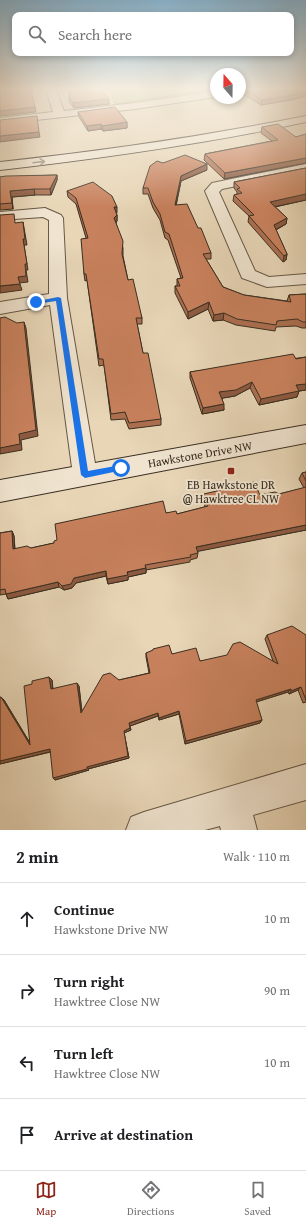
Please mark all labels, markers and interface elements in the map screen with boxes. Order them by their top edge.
search box [12,12,294,56]
icon: search [26,23,48,45]
text: Search here [58,24,132,45]
north arrow [210,68,246,104]
one-way arrow [32,158,45,166]
route end [27,293,45,311]
street label: Hawkstone Drive NW [146,436,254,472]
route start [112,459,130,477]
marker: EB Hawkstone DR @ Hawktree CL NW [226,466,236,476]
place label: EB Hawkstone DR @ Hawktree CL NW [183,476,280,507]
text: 2 min [16,844,58,869]
text: Walk · 110 m [223,847,290,866]
text: Continue [54,899,115,920]
icon: ahead [16,908,38,930]
text: 10 m [264,909,290,928]
text: Hawkstone Drive NW [54,920,169,939]
text: Turn right [54,971,125,992]
icon: right [16,980,38,1002]
text: 90 m [264,981,290,1000]
text: Hawktree Close NW [54,992,160,1011]
text: Turn left [54,1043,113,1064]
icon: left [16,1052,38,1074]
text: 10 m [264,1053,290,1072]
text: Hawktree Close NW [54,1064,160,1083]
icon: arrive [16,1124,38,1146]
text: Arrive at destination [54,1124,193,1145]
tab: Map [35,1179,57,1219]
tab: Directions [127,1179,174,1219]
tab: Saved [244,1179,271,1219]

